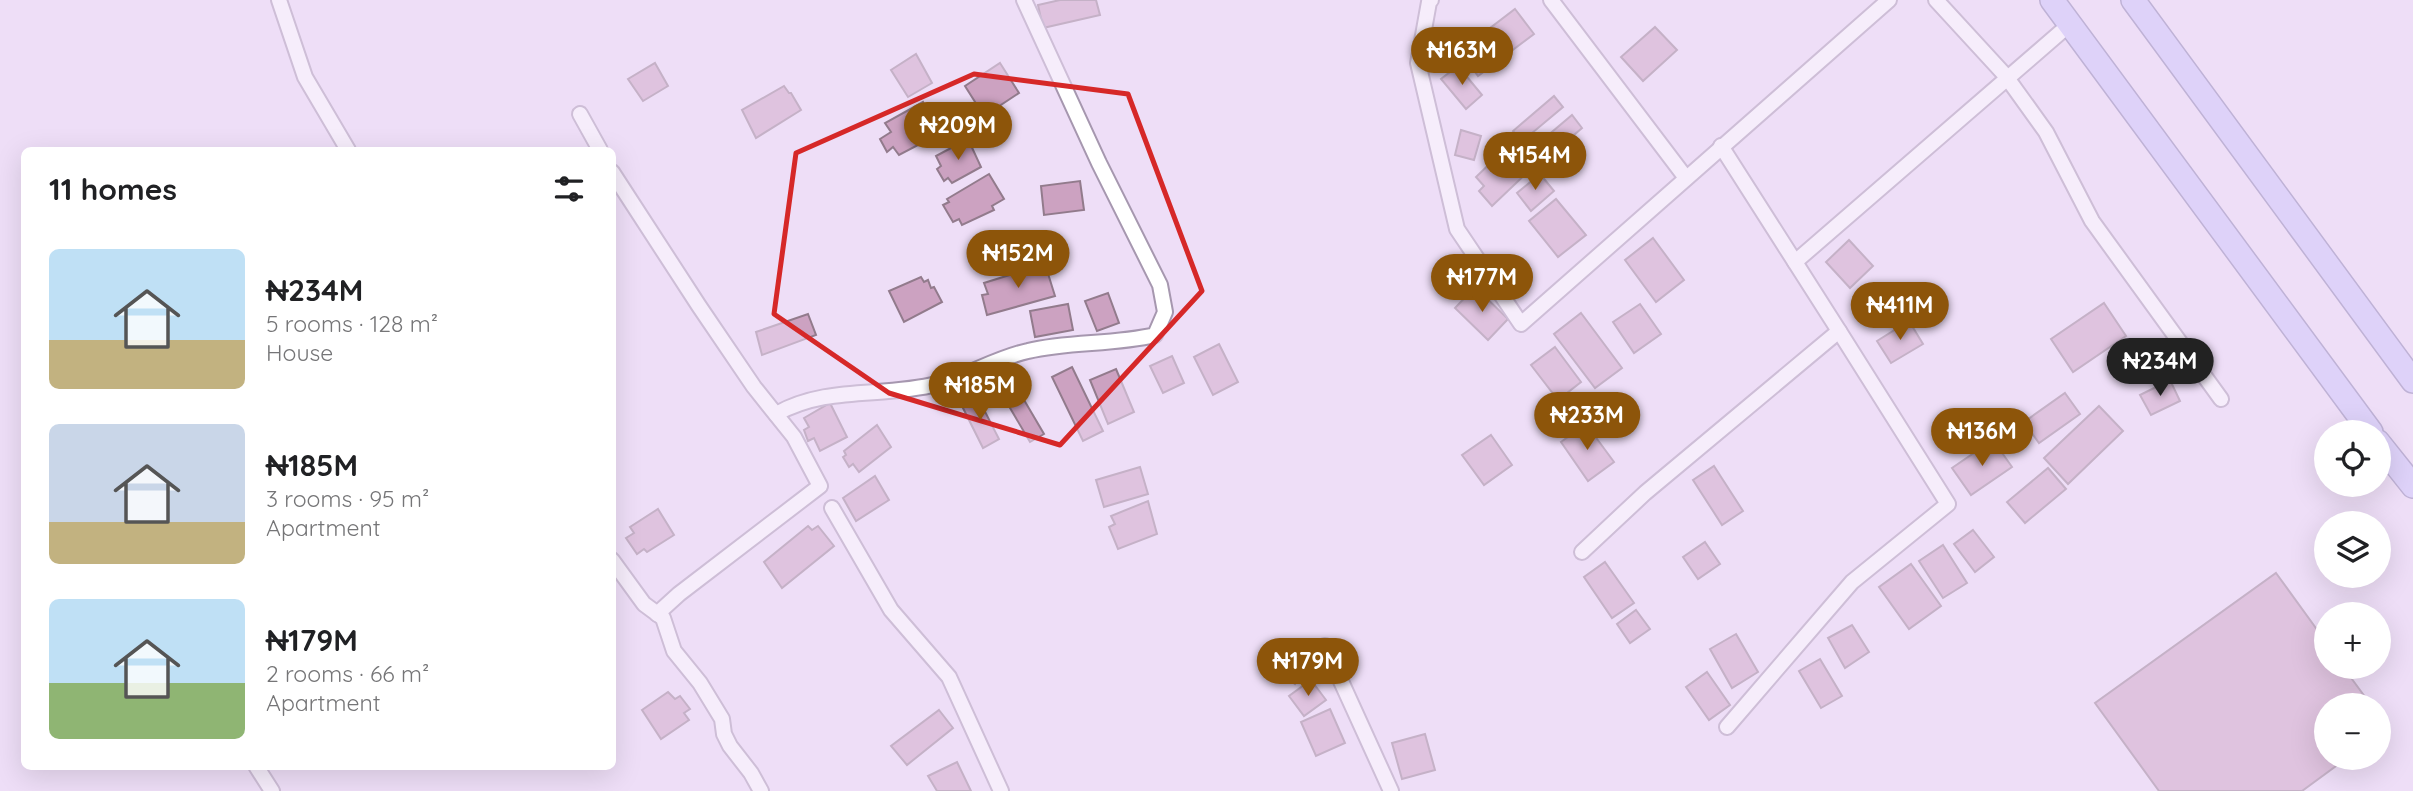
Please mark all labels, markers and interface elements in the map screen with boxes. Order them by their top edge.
pin: ₦163M [1413,28,1511,87]
text: ₦163M [1427,35,1497,64]
pin: ₦209M [909,102,1007,162]
text: ₦209M [920,110,996,139]
pin: ₦154M [1486,132,1584,192]
text: ₦154M [1499,140,1571,169]
text: 11 homes [49,170,177,208]
icon: filters [550,170,588,208]
pin: ₦152M [969,230,1067,290]
text: ₦152M [982,238,1054,267]
pin: ₦177M [1433,254,1531,314]
text: ₦177M [1447,262,1517,291]
text: ₦234M [266,271,363,309]
icon: home [105,277,189,361]
pin: ₦411M [1851,282,1949,342]
text: ₦411M [1867,290,1933,319]
text: 5 rooms · 128 m² [266,309,438,338]
text: House [266,338,333,367]
pin: ₦234M [2111,338,2209,398]
text: ₦234M [2123,346,2197,375]
pin: ₦185M [931,362,1029,422]
text: ₦185M [945,370,1015,399]
pin: ₦233M [1538,392,1636,452]
text: ₦233M [1550,400,1624,429]
pin: ₦136M [1933,408,2031,468]
text: ₦136M [1947,416,2017,445]
map controls [2314,420,2391,770]
button: locate [2314,420,2391,497]
text: ₦185M [266,446,358,484]
icon: home [105,452,189,536]
text: 3 rooms · 95 m² [266,484,429,513]
button: layers [2314,511,2391,588]
text: Apartment [266,513,380,542]
button: + [2314,602,2391,679]
text: ₦179M [266,621,358,659]
icon: home [105,627,189,711]
pin: ₦179M [1259,638,1357,698]
text: ₦179M [1273,646,1343,675]
text: 2 rooms · 66 m² [266,659,429,688]
text: Apartment [266,688,380,717]
button: − [2314,693,2391,770]

